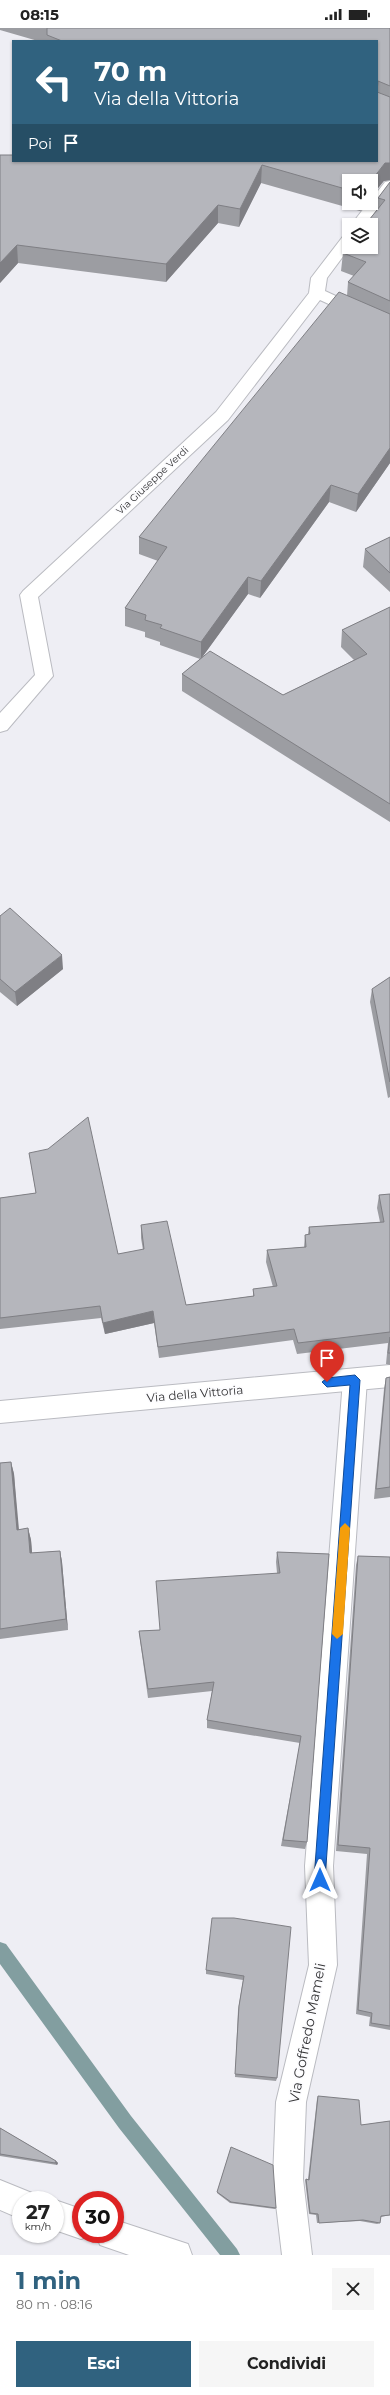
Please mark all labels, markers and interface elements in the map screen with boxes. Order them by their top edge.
text: 08:15 [20,5,59,24]
text: 70 m [94,54,167,88]
icon: left [28,56,80,108]
text: Via della Vittoria [94,88,239,110]
icon: arrive [60,132,82,154]
text: Poi [28,134,52,153]
map controls [342,174,378,254]
button: sound [342,174,378,210]
button: layers [342,218,378,254]
street label: Via Giuseppe Verdi [113,444,191,517]
pin [310,1341,344,1382]
icon: arrive [316,1347,338,1369]
street label: Via della Vittoria [146,1382,244,1405]
position arrow [299,1859,341,1901]
street label: Via Goffredo Mameli [285,1961,329,2105]
speed limit sign: 30 [72,2191,124,2243]
text: 27 [26,2200,50,2224]
text: km/h [25,2220,51,2233]
text: 1 min [16,2266,81,2295]
button: close [332,2268,374,2310]
text: 80 m · 08:16 [16,2296,92,2312]
button: Esci [16,2341,191,2387]
button: Condividi [199,2341,374,2387]

